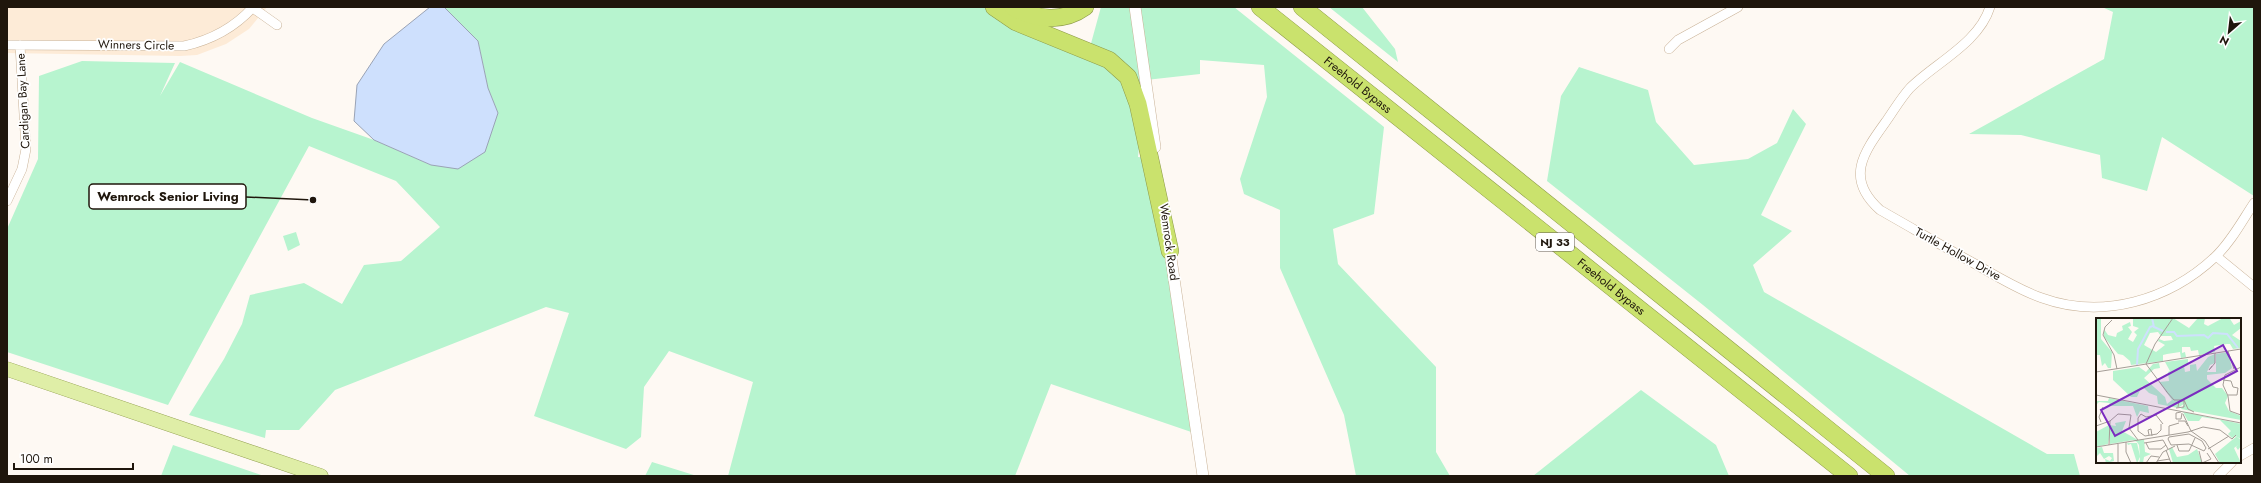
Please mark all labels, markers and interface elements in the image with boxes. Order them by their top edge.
north arrow [2209,12,2249,52]
text: N [2217,32,2232,50]
street label: Winners Circle [98,35,174,55]
street label: Freehold Bypass [1320,52,1396,118]
street label: Cardigan Bay Lane [12,53,34,149]
callout: Wemrock Senior Living [89,184,246,209]
text: Wemrock Senior Living [97,187,239,206]
street label: Wemrock Road [1155,202,1183,282]
street label: Turtle Hollow Drive [1912,223,2004,285]
road number: NJ 33 [1536,233,1574,251]
street label: Freehold Bypass [1573,254,1649,320]
inset map [2096,318,2241,463]
scale bar [14,445,133,471]
text: 100 m [20,450,53,468]

